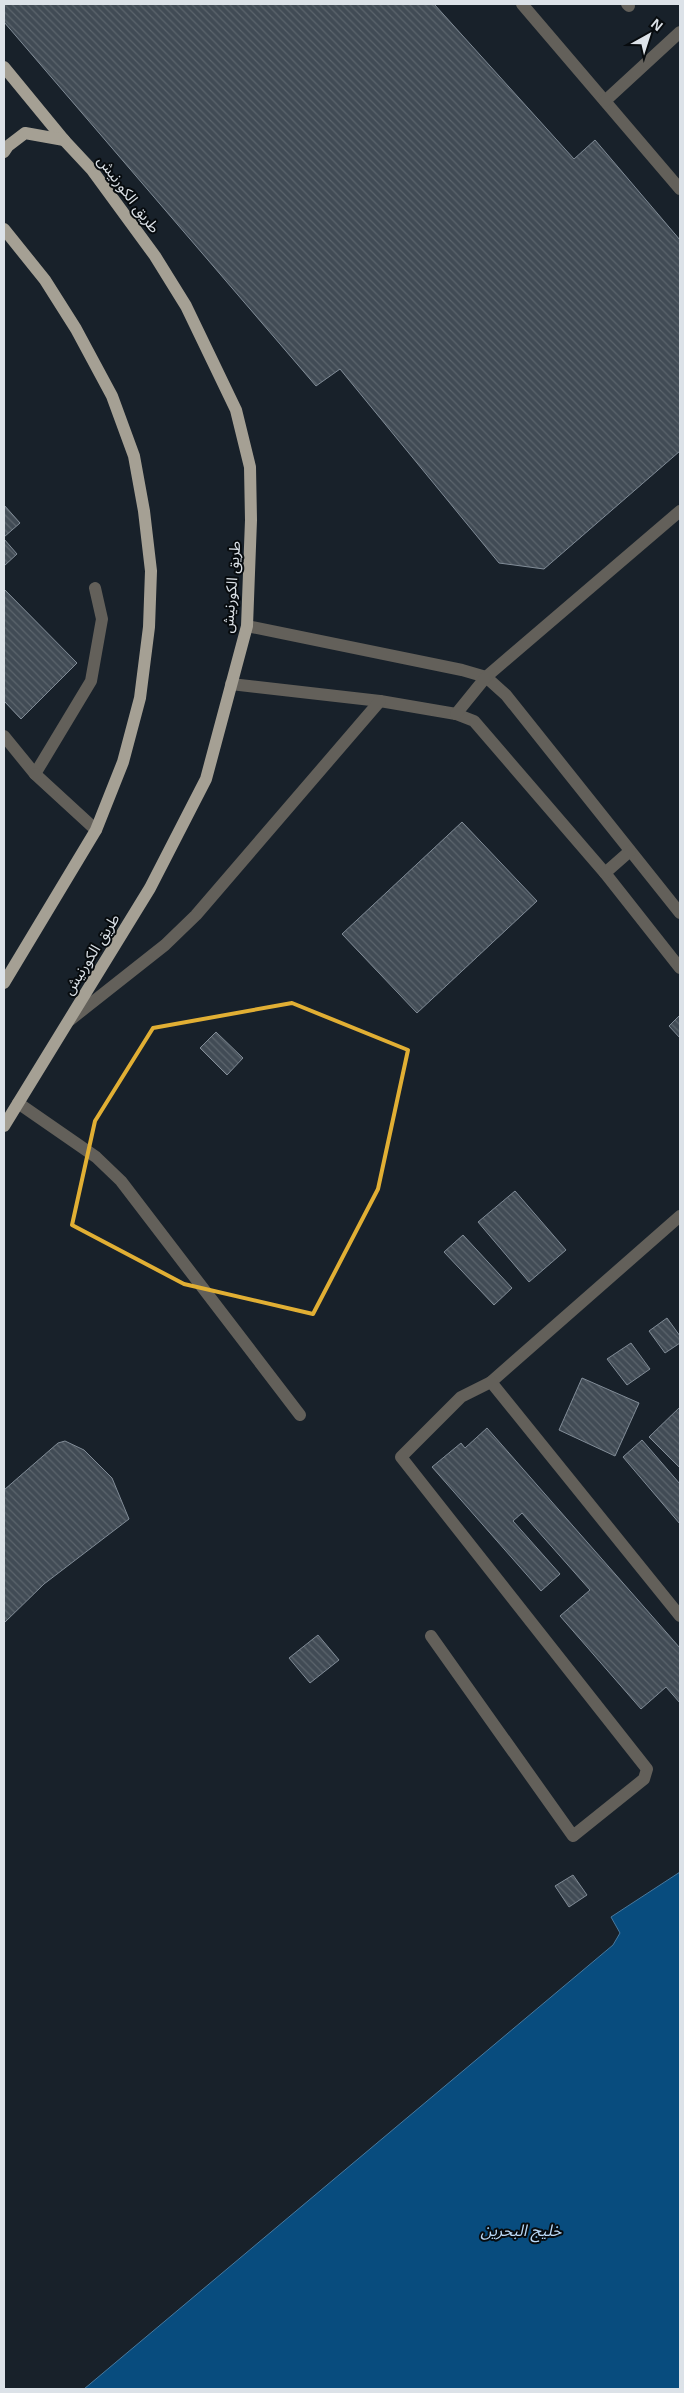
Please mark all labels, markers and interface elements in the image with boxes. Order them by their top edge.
north arrow [624,10,674,60]
text: N [648,15,666,34]
street label: طريق الكورنيش [93,152,164,237]
street label: طريق الكورنيش [219,540,245,634]
street label: طريق الكورنيش [59,910,124,999]
water label: خليج البحرين [481,2222,562,2243]

